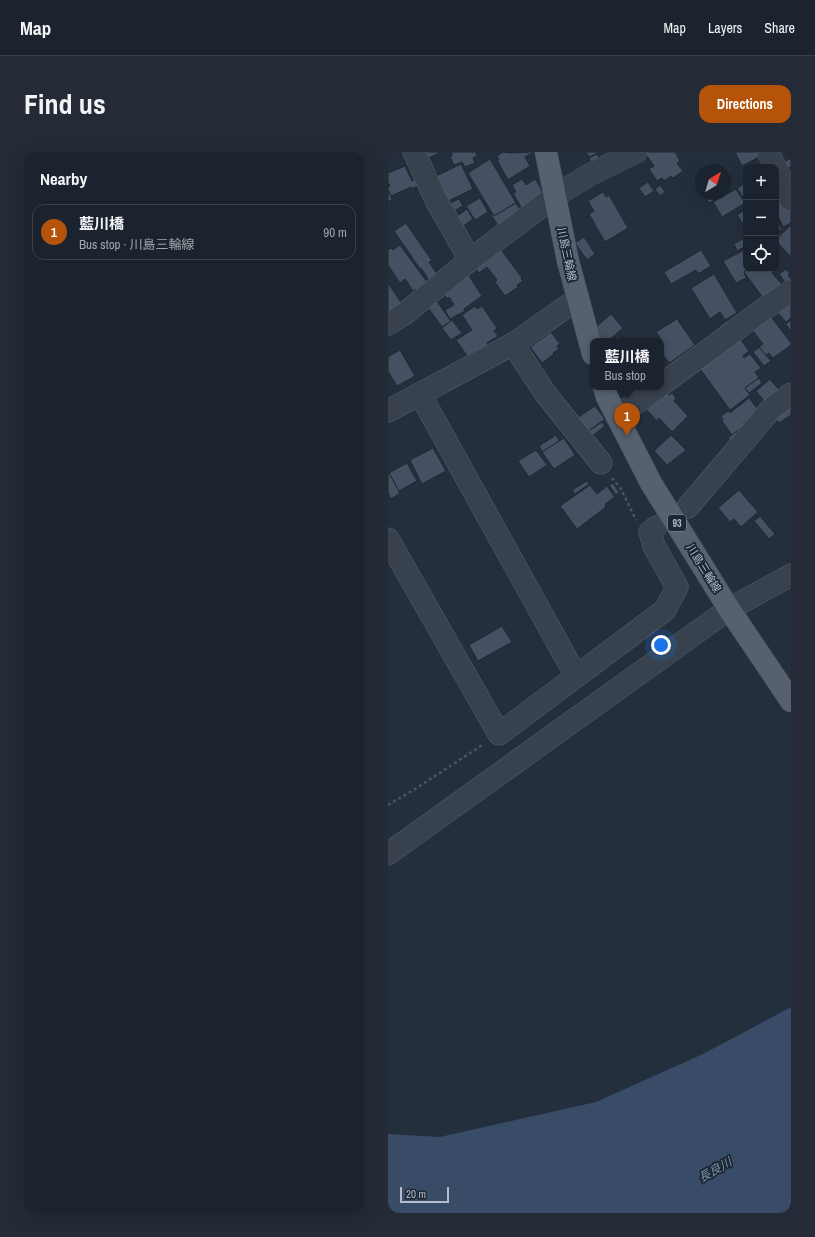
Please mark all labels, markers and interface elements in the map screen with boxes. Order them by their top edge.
text: Map [20,15,51,41]
text: Map [664,19,686,37]
text: Layers [708,19,742,37]
text: Share [764,19,795,37]
text: Find us [24,85,106,123]
button: Directions [699,85,791,123]
north arrow [695,164,731,200]
map controls [743,164,779,272]
button: + [743,164,779,200]
text: Nearby [40,167,87,190]
button: − [743,200,779,236]
text: 藍川橋 [79,213,124,234]
text: 1 [51,224,57,241]
text: 90 m [323,224,347,241]
street label: 川島三輪線 [554,226,580,282]
text: Bus stop · 川島三輪線 [79,236,194,253]
button: locate [743,236,779,272]
popup [590,338,664,390]
text: 藍川橋 [604,346,650,367]
text: Bus stop [604,367,646,384]
pin: 1 [614,403,640,436]
road number: 93 [668,515,686,531]
street label: 川島三輪線 [683,541,725,595]
your location [651,635,671,655]
water label: 長良川 [695,1153,736,1186]
scale bar [400,1185,449,1204]
text: 20 m [406,1187,426,1201]

